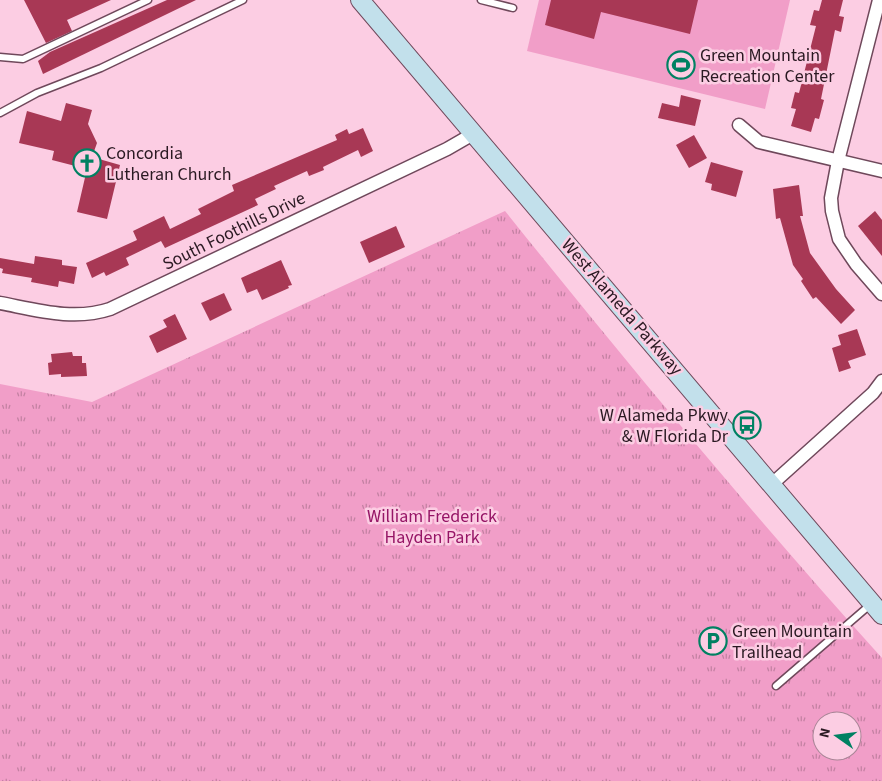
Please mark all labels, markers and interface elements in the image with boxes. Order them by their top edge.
place label: Green Mountain Recreation Center [700,43,835,89]
sports icon: Green Mountain Recreation Center [666,50,696,80]
place label: Concordia Lutheran Church [106,141,231,187]
church icon: Concordia Lutheran Church [72,148,102,178]
street label: South Foothills Drive [158,186,310,276]
street label: West Alameda Parkway [556,233,689,381]
place label: W Alameda Pkwy & W Florida Dr [600,403,729,449]
bus stop icon: W Alameda Pkwy & W Florida Dr [732,410,762,440]
park label: William Frederick Hayden Park [367,504,497,550]
place label: Green Mountain Trailhead [732,619,852,665]
parking icon: Green Mountain Trailhead [698,626,728,656]
north arrow [812,711,862,761]
text: N [815,726,836,740]

